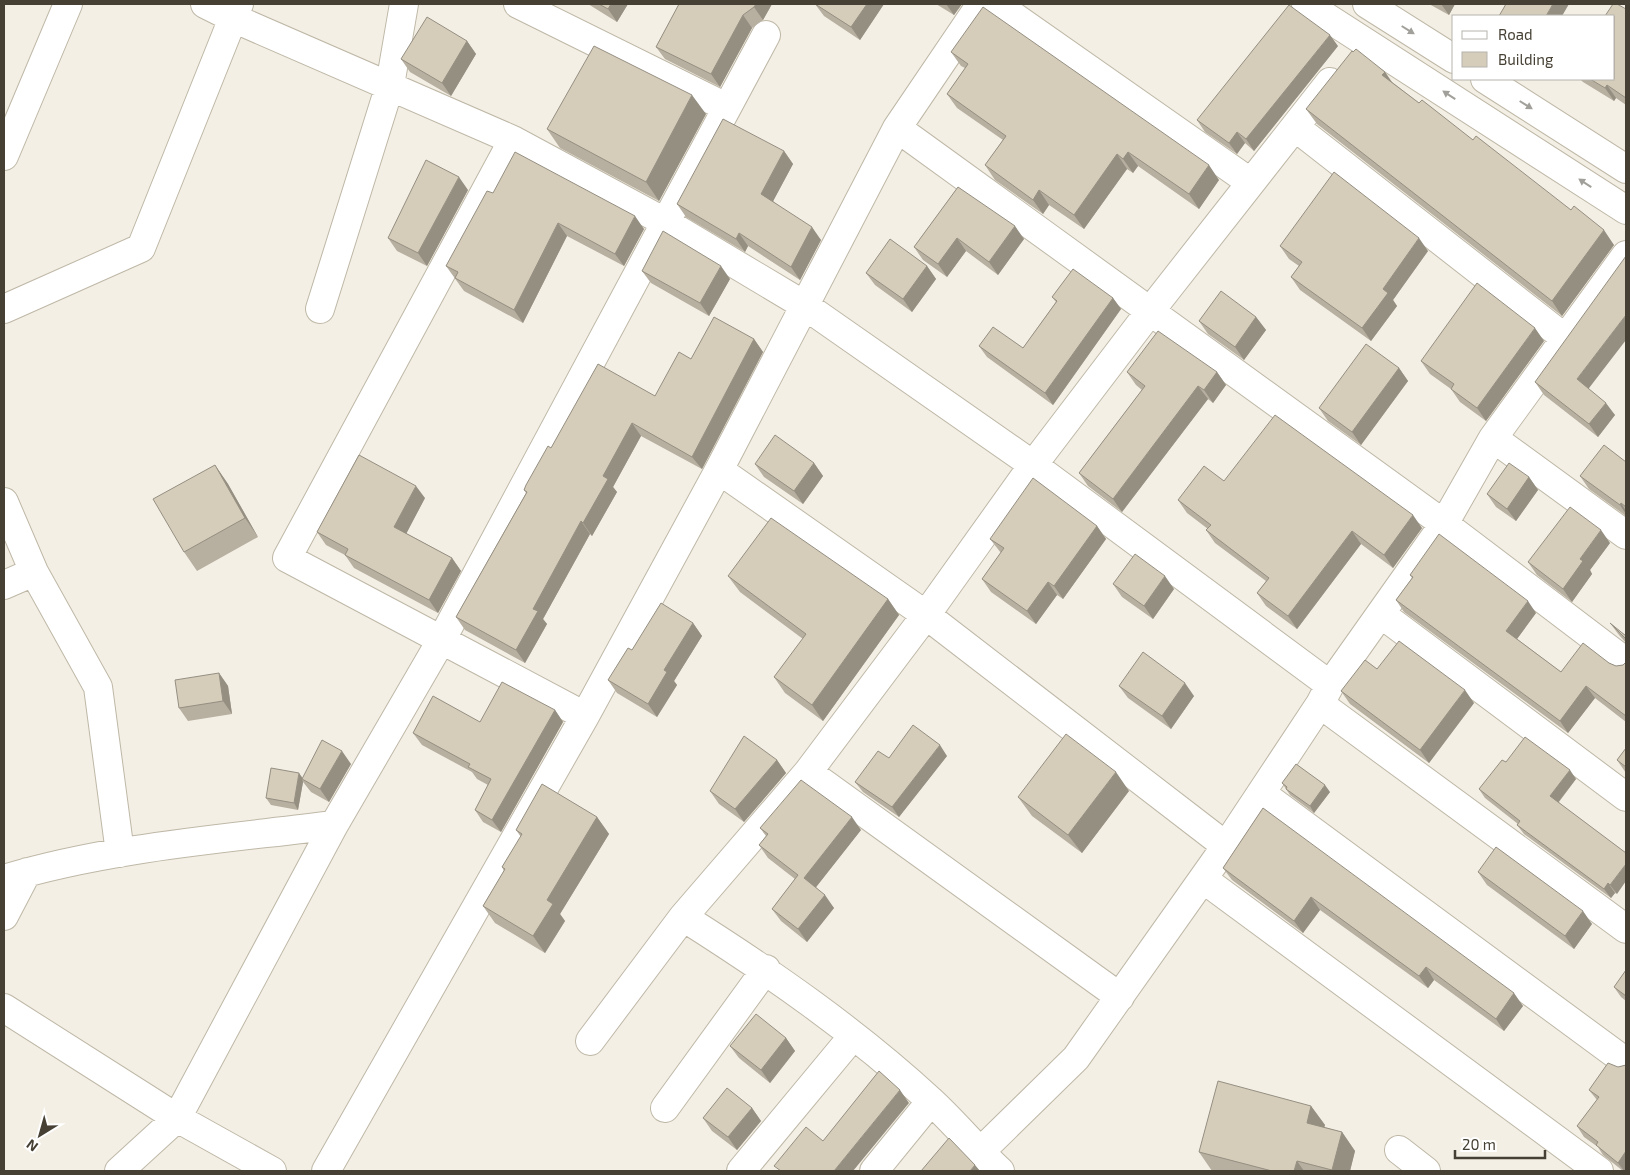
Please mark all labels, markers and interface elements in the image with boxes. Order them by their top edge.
legend [1452,15,1615,80]
one-way arrow [1401,25,1414,35]
text: Road [1498,25,1533,43]
text: Building [1498,50,1554,68]
one-way arrow [1442,90,1456,100]
one-way arrow [1519,100,1532,110]
one-way arrow [1579,179,1592,188]
north arrow [15,1110,65,1160]
scale bar [1455,1128,1545,1160]
text: 20 m [1462,1135,1496,1153]
text: N [23,1136,41,1156]

